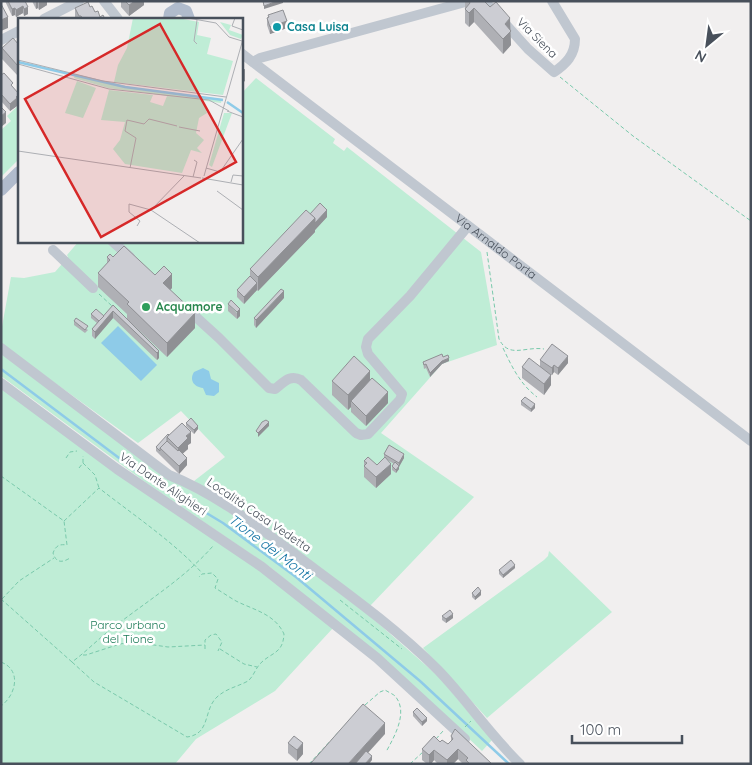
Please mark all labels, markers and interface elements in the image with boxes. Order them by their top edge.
street label: Via Siena [514,14,561,61]
inset map [18,18,242,242]
place label: Casa Luisa [287,19,349,34]
north arrow [682,20,732,70]
marker: Casa Luisa [271,21,283,33]
text: N [692,46,710,67]
street label: Via Arnaldo Porta [452,211,540,282]
place label: Acquamore [156,299,223,314]
marker: Acquamore [140,301,152,313]
street label: Via Dante Alighieri [117,449,210,518]
street label: Località Casa Vedetta [204,474,314,555]
water label: Tione dei Monti [225,510,316,585]
park label: Parco urbano del Tione [90,617,166,646]
scale bar [572,712,682,744]
text: 100 m [580,720,621,739]

